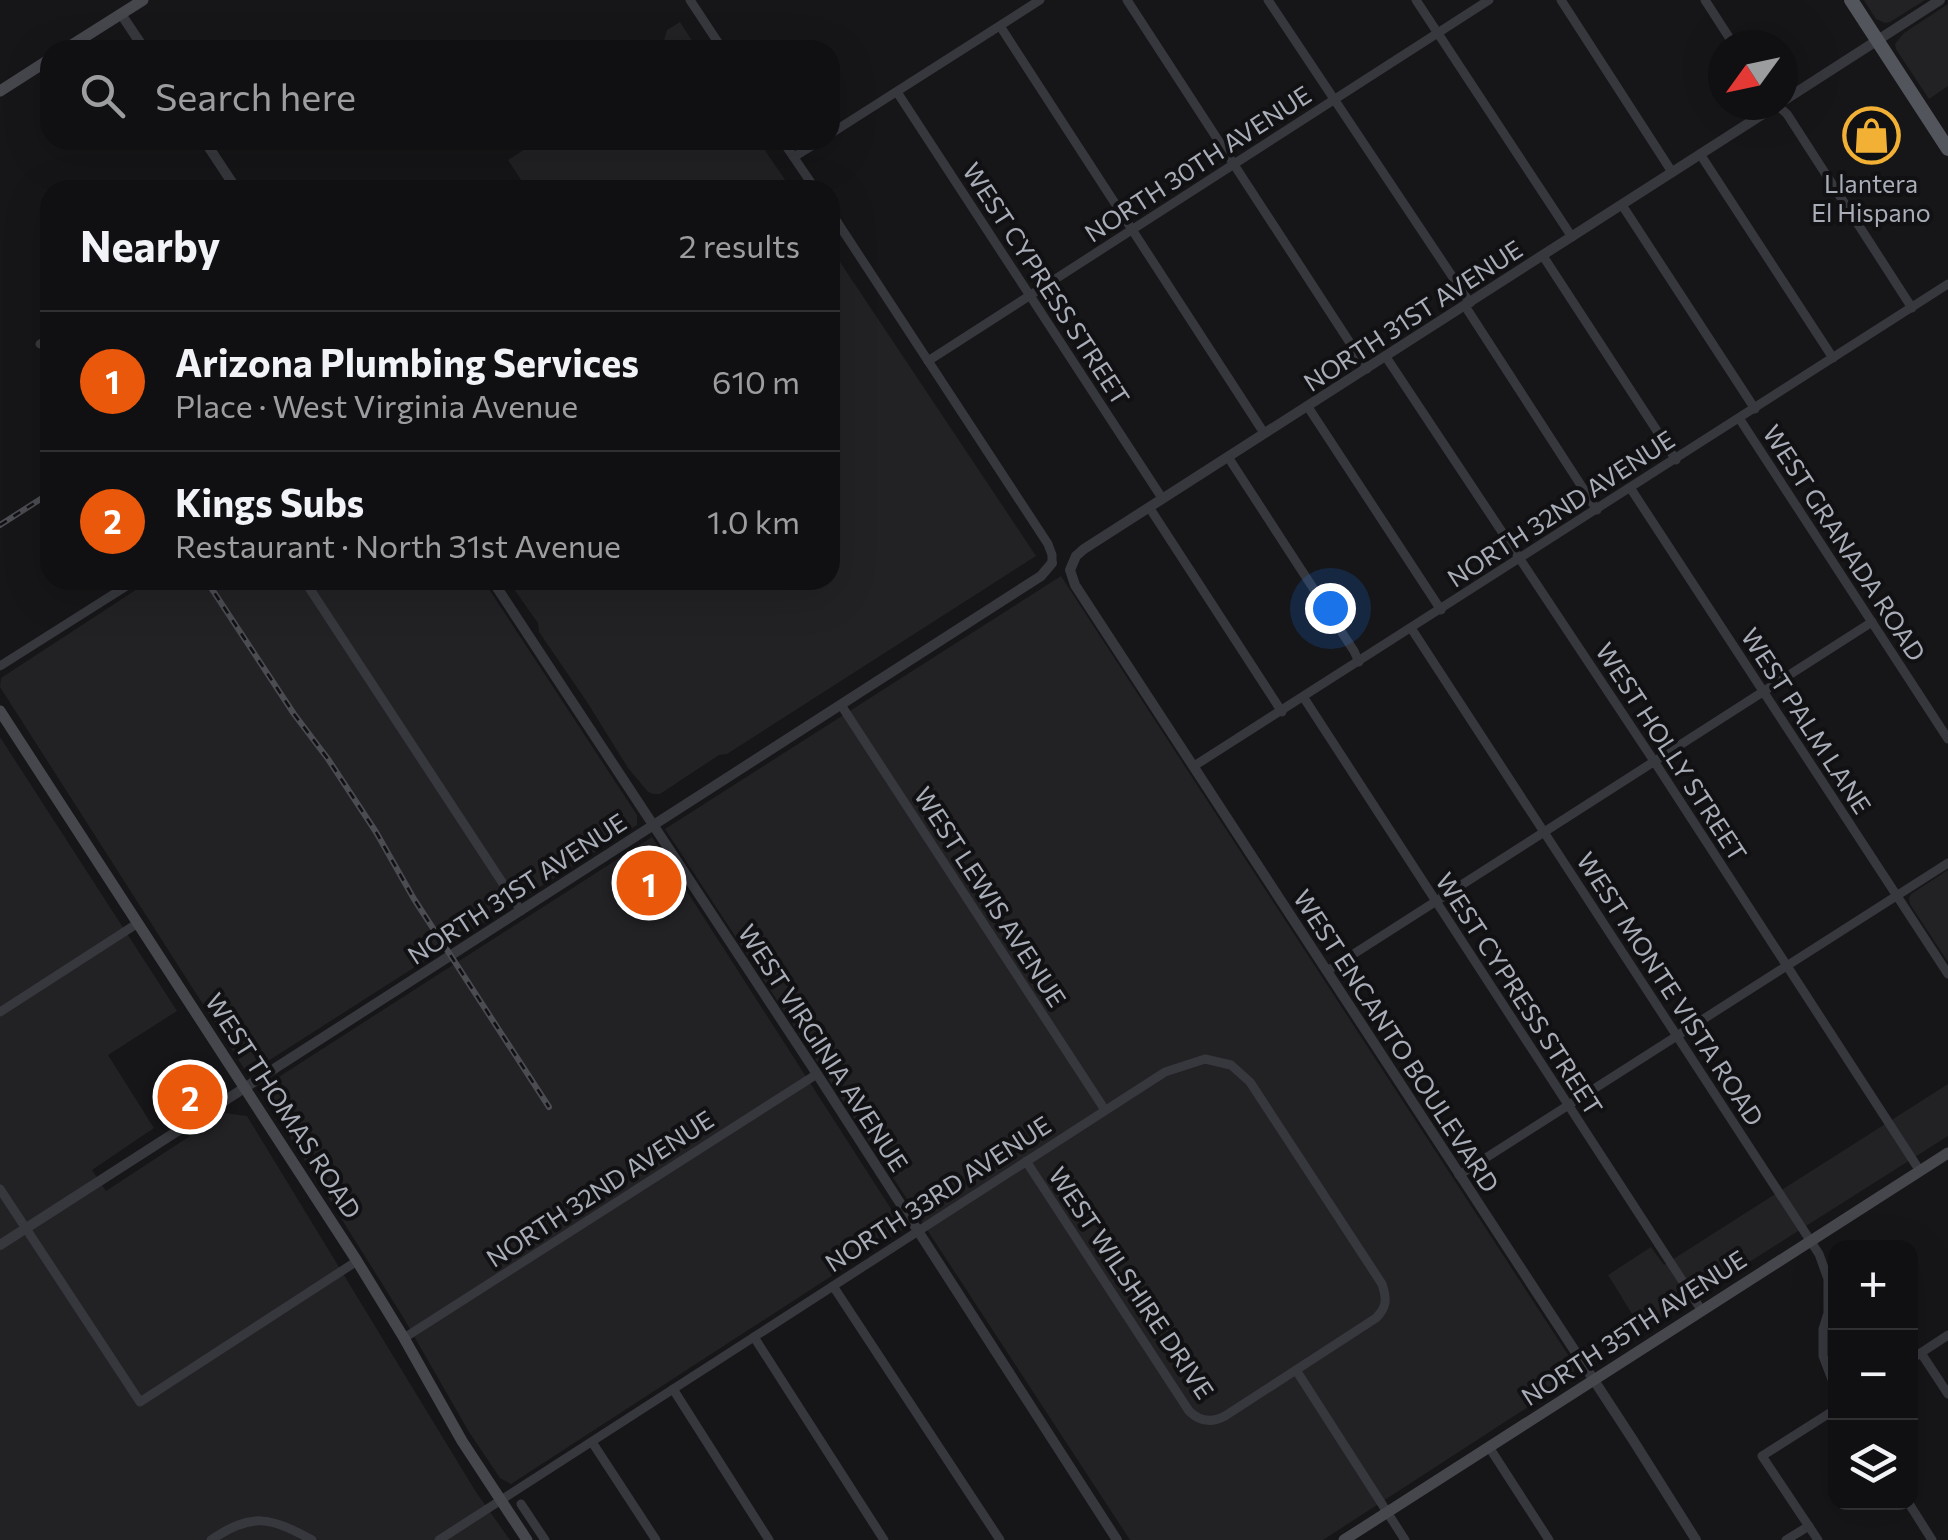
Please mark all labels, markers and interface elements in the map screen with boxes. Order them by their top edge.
north arrow [1708,30,1798,120]
search box [40,40,840,150]
icon: search [75,68,130,123]
text: Search here [155,72,356,119]
street label: NORTH 30TH AVENUE [1079,79,1316,248]
shop icon: Llantera El Hispano [1841,105,1901,165]
street label: WEST CYPRESS STREET [957,157,1137,410]
place label: Llantera El Hispano [1811,168,1931,227]
text: Nearby [80,219,220,271]
text: 2 results [679,225,800,265]
street label: NORTH 31ST AVENUE [1298,233,1527,397]
text: Arizona Plumbing Services [175,338,639,385]
text: 1 [105,361,120,401]
text: 610 m [712,361,800,401]
text: Place · West Virginia Avenue [175,385,578,425]
street label: WEST GRANADA ROAD [1757,419,1932,666]
street label: NORTH 32ND AVENUE [1441,424,1680,593]
text: Kings Subs [175,478,364,525]
text: 2 [103,501,122,541]
text: 1.0 km [707,501,800,541]
text: Restaurant · North 31st Avenue [175,525,621,565]
your location [1305,583,1356,634]
street label: WEST PALM LANE [1736,622,1878,819]
street label: WEST HOLLY STREET [1590,637,1754,866]
street label: WEST LEWIS AVENUE [909,781,1073,1012]
street label: NORTH 31ST AVENUE [402,806,631,970]
pin: 1 [616,846,682,920]
street label: WEST MONTE VISTA ROAD [1571,846,1771,1131]
street label: WEST CYPRESS STREET [1430,867,1610,1120]
street label: WEST ENCANTO BOULEVARD [1288,884,1506,1197]
street label: WEST VIRGINIA AVENUE [733,918,915,1177]
street label: WEST THOMAS ROAD [200,987,368,1224]
pin: 2 [158,1060,222,1134]
street label: NORTH 32ND AVENUE [480,1104,719,1273]
street label: NORTH 33RD AVENUE [819,1109,1056,1277]
street label: WEST WILSHIRE DRIVE [1043,1161,1221,1404]
map controls [1828,1240,1918,1510]
button: + [1828,1240,1918,1330]
street label: NORTH 35TH AVENUE [1515,1243,1752,1411]
button: − [1828,1330,1918,1420]
button: layers [1828,1420,1918,1510]

